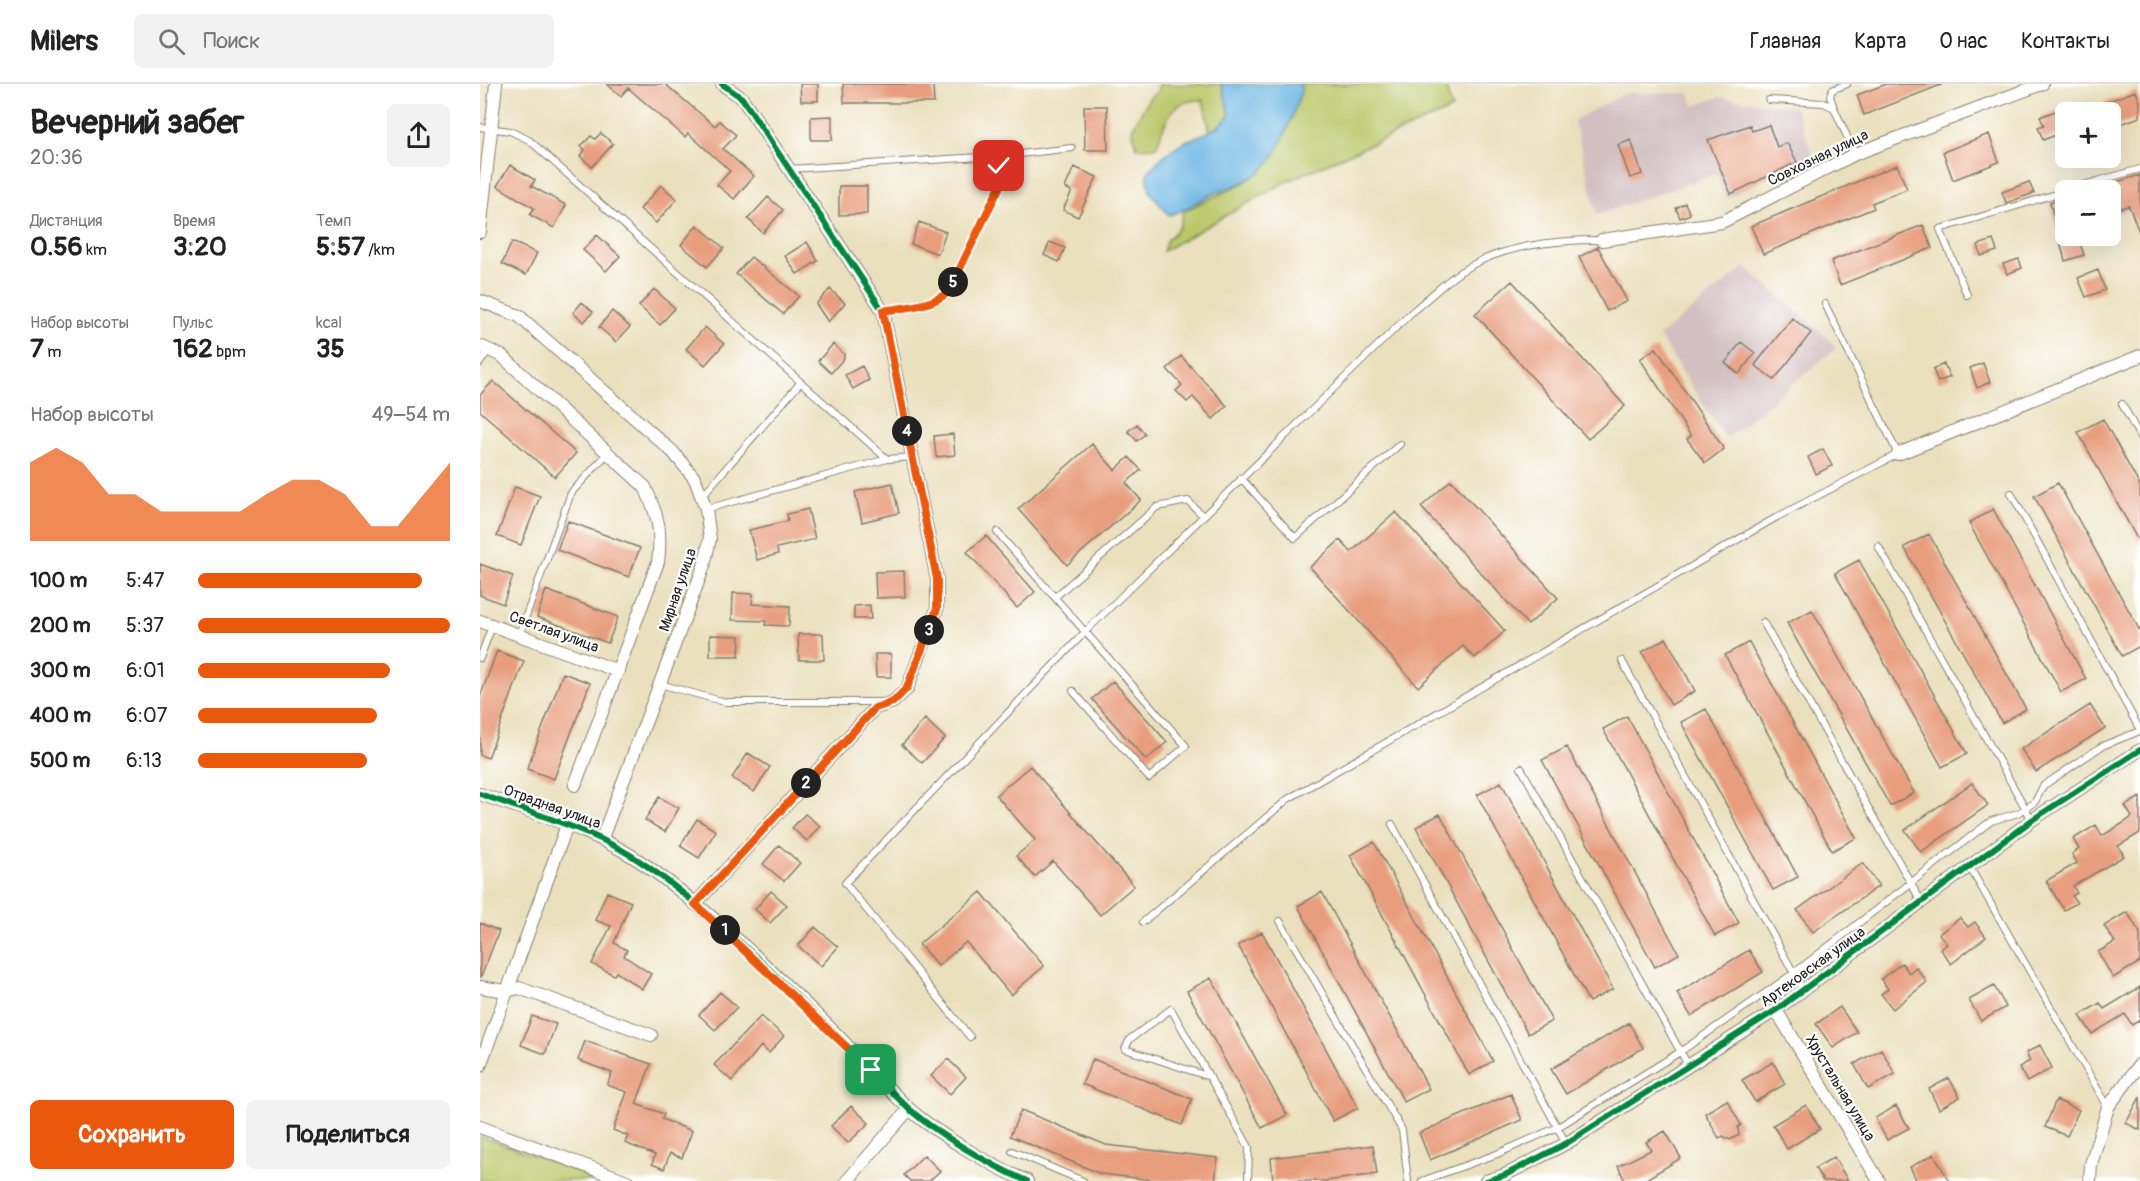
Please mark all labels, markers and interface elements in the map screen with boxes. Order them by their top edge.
search box [134,14,554,68]
text: Milers [30,24,98,59]
icon: search [155,25,188,58]
text: Поиск [203,27,260,55]
text: Главная [1750,28,1821,55]
text: Карта [1854,28,1906,55]
text: О нас [1939,28,1988,55]
text: Контакты [2021,28,2110,55]
text: Вечерний забег [30,102,244,143]
map controls [2055,102,2121,246]
button: + [2055,102,2121,168]
button: share [387,104,450,167]
street label: Совхозная улица [1765,125,1871,191]
pin [973,140,1024,191]
text: 20:36 [30,145,83,170]
icon: check [982,149,1015,182]
button: − [2055,180,2121,246]
text: Дистанция [30,211,103,231]
text: Время [173,211,216,231]
text: Темп [316,211,351,231]
text: 0.56 [30,231,83,263]
text: 3:20 [173,231,227,263]
text: 5:57 [316,231,365,263]
text: km [83,240,107,260]
text: /km [365,240,395,260]
pin: 5 [938,267,968,297]
text: 5 [949,272,957,292]
text: Набор высоты [30,313,129,333]
text: Пульс [173,313,213,333]
text: kcal [316,313,342,333]
text: 7 [30,333,44,365]
text: 162 [173,333,213,365]
text: 35 [316,333,345,365]
text: m [44,342,61,362]
text: bpm [213,342,246,362]
text: Набор высоты [30,402,154,427]
text: 49–54 m [372,402,450,427]
pin: 4 [892,416,922,446]
text: 4 [902,421,912,441]
street label: Мирная улица [655,546,701,634]
text: 100 m [30,568,87,593]
text: 5:47 [126,568,164,593]
street label: Светлая улица [507,607,601,657]
text: 200 m [30,613,91,638]
text: 5:37 [126,613,164,638]
pin: 3 [914,615,944,645]
text: 3 [925,620,933,640]
text: 300 m [30,658,91,683]
text: 6:01 [126,658,164,683]
text: 400 m [30,703,91,728]
text: 6:07 [126,703,167,728]
text: 500 m [30,748,90,773]
text: 6:13 [126,748,162,773]
pin: 2 [791,768,821,798]
text: 2 [802,773,810,793]
street label: Отрадная улица [501,781,603,833]
pin: 1 [710,915,740,945]
text: 1 [722,920,728,940]
street label: Артековская улица [1757,923,1869,1011]
street label: Хрустальная улица [1801,1032,1879,1144]
pin [845,1044,896,1095]
icon: arrive [854,1053,887,1086]
button: Сохранить [30,1100,234,1169]
button: Поделиться [246,1100,450,1169]

